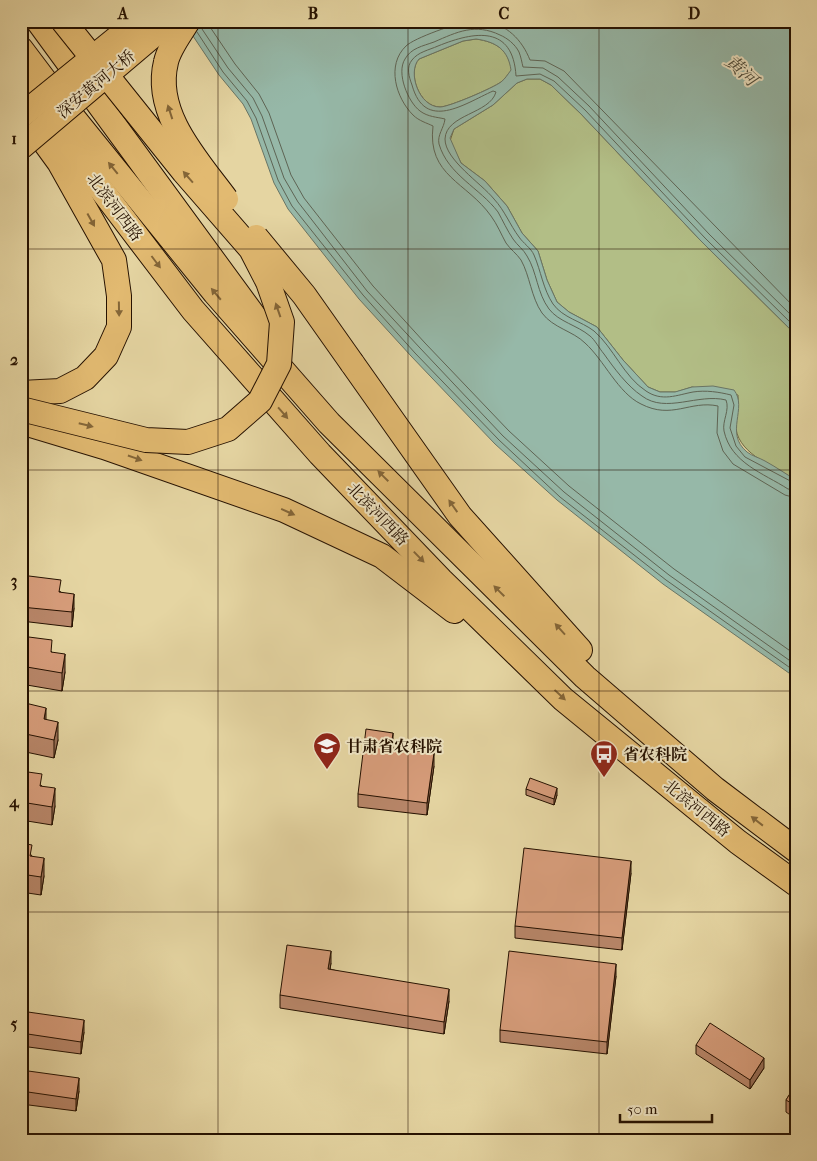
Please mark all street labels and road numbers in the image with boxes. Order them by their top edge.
street label: 深安黄河大桥 [53,46,139,122]
street label: 北滨河西路 [83,169,147,245]
street label: 北滨河西路 [343,479,413,549]
street label: 北滨河西路 [660,775,734,841]

